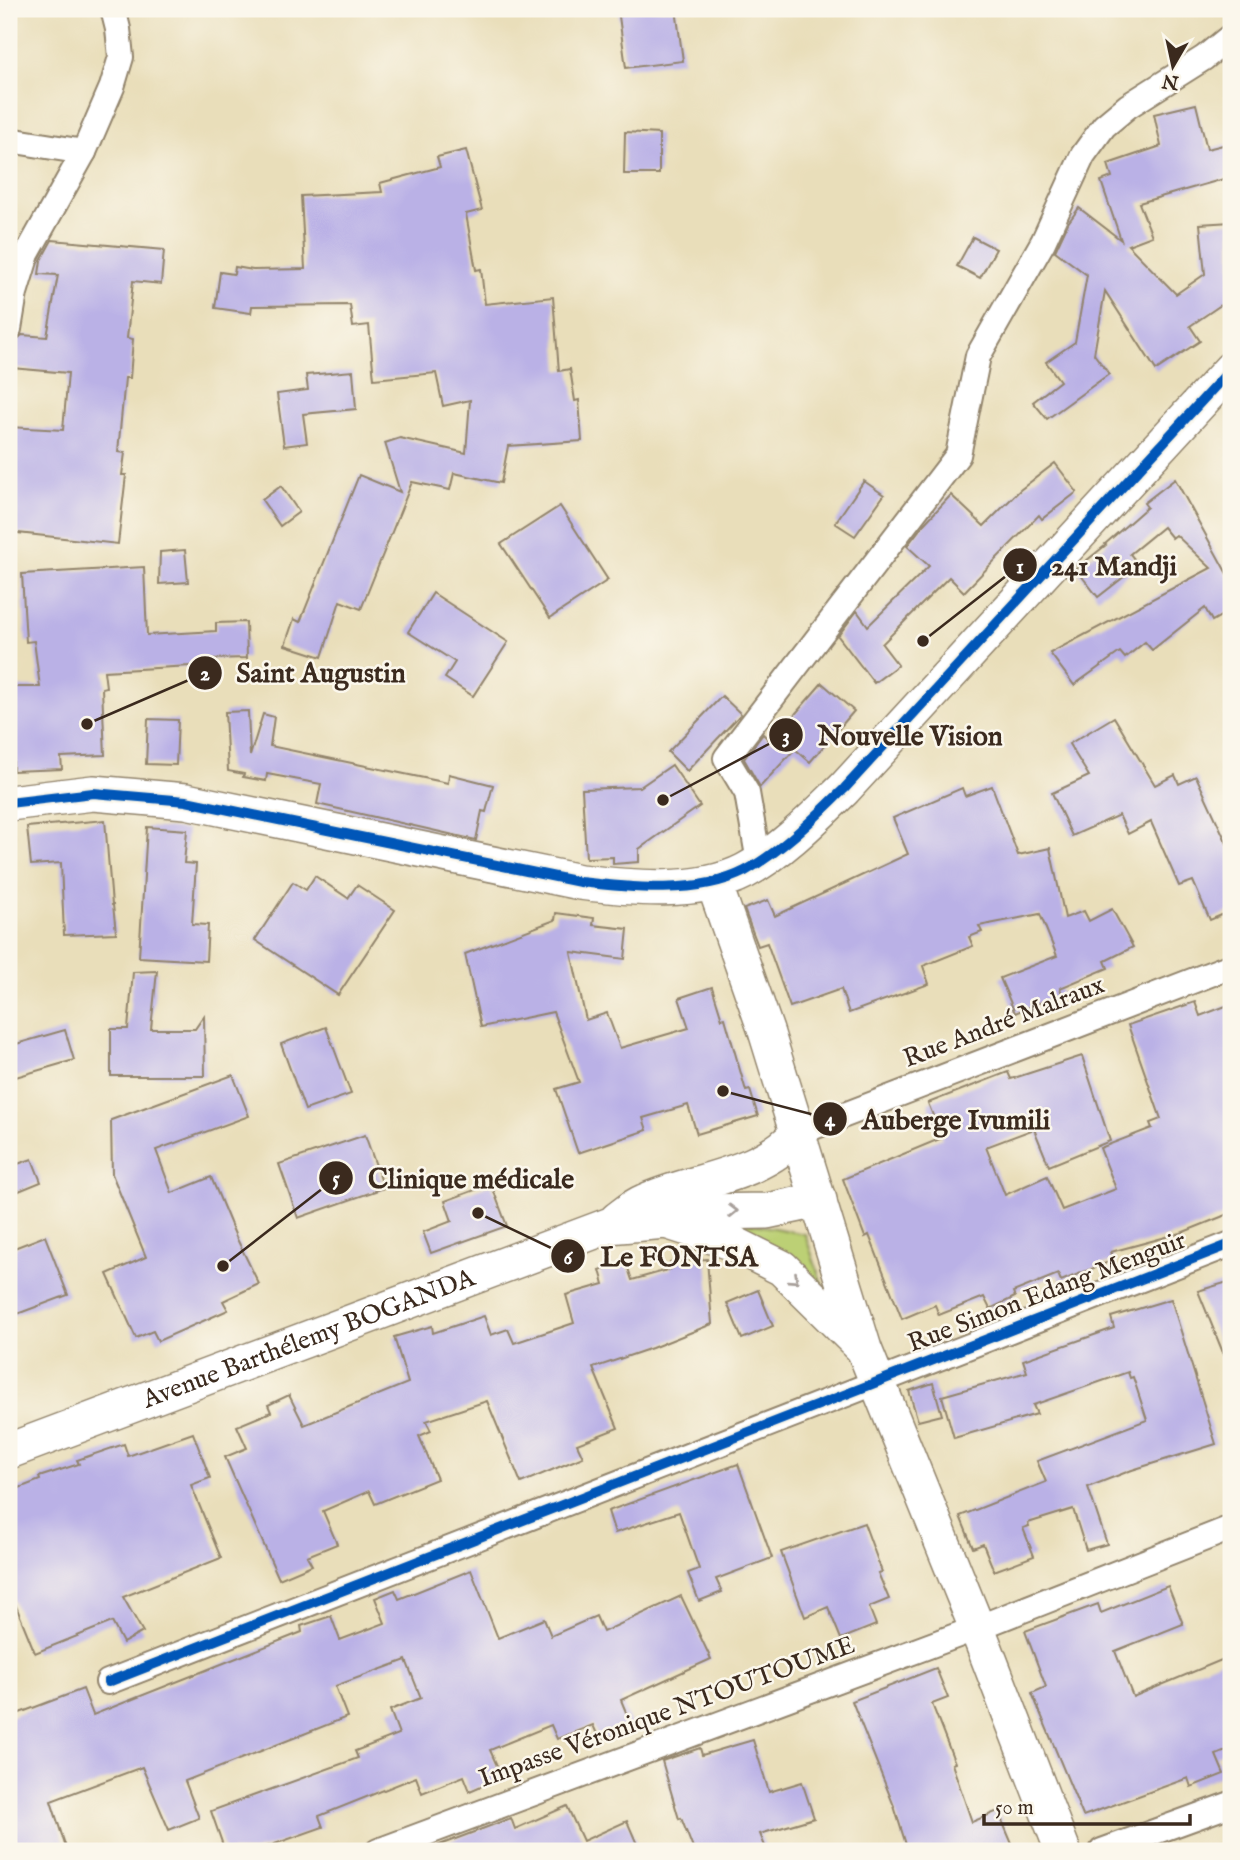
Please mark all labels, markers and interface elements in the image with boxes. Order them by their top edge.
north arrow [1138,32,1208,102]
text: N [1160,68,1182,94]
callout: 241 Mandji [1002,541,1191,590]
text: 241 Mandji [1051,550,1177,585]
text: 1 [1016,554,1024,581]
callout: Saint Augustin [188,648,420,697]
text: Saint Augustin [236,657,406,692]
text: 2 [200,661,210,688]
callout: Nouvelle Vision [768,711,1017,760]
text: Nouvelle Vision [816,720,1003,755]
text: 3 [782,723,790,750]
street label: Rue André Malraux [899,968,1110,1076]
callout: Auberge Ivumili [813,1094,1064,1143]
text: Auberge Ivumili [861,1104,1051,1139]
text: 4 [825,1107,836,1134]
callout: Clinique médicale [319,1153,588,1202]
text: Clinique médicale [368,1163,574,1198]
text: 5 [332,1166,340,1193]
one-way arrow [728,1203,738,1219]
street label: Rue Simon Edang Menguir [903,1224,1191,1360]
callout: Le FONTSA [551,1232,771,1281]
text: Le FONTSA [600,1241,759,1276]
text: 6 [564,1245,574,1272]
street label: Avenue Barthélemy BOGANDA [137,1261,481,1416]
one-way arrow [786,1271,799,1283]
street label: Impasse Véronique NTOUTOUME [474,1628,860,1796]
scale bar [984,1783,1191,1827]
text: 50 m [995,1795,1034,1822]

